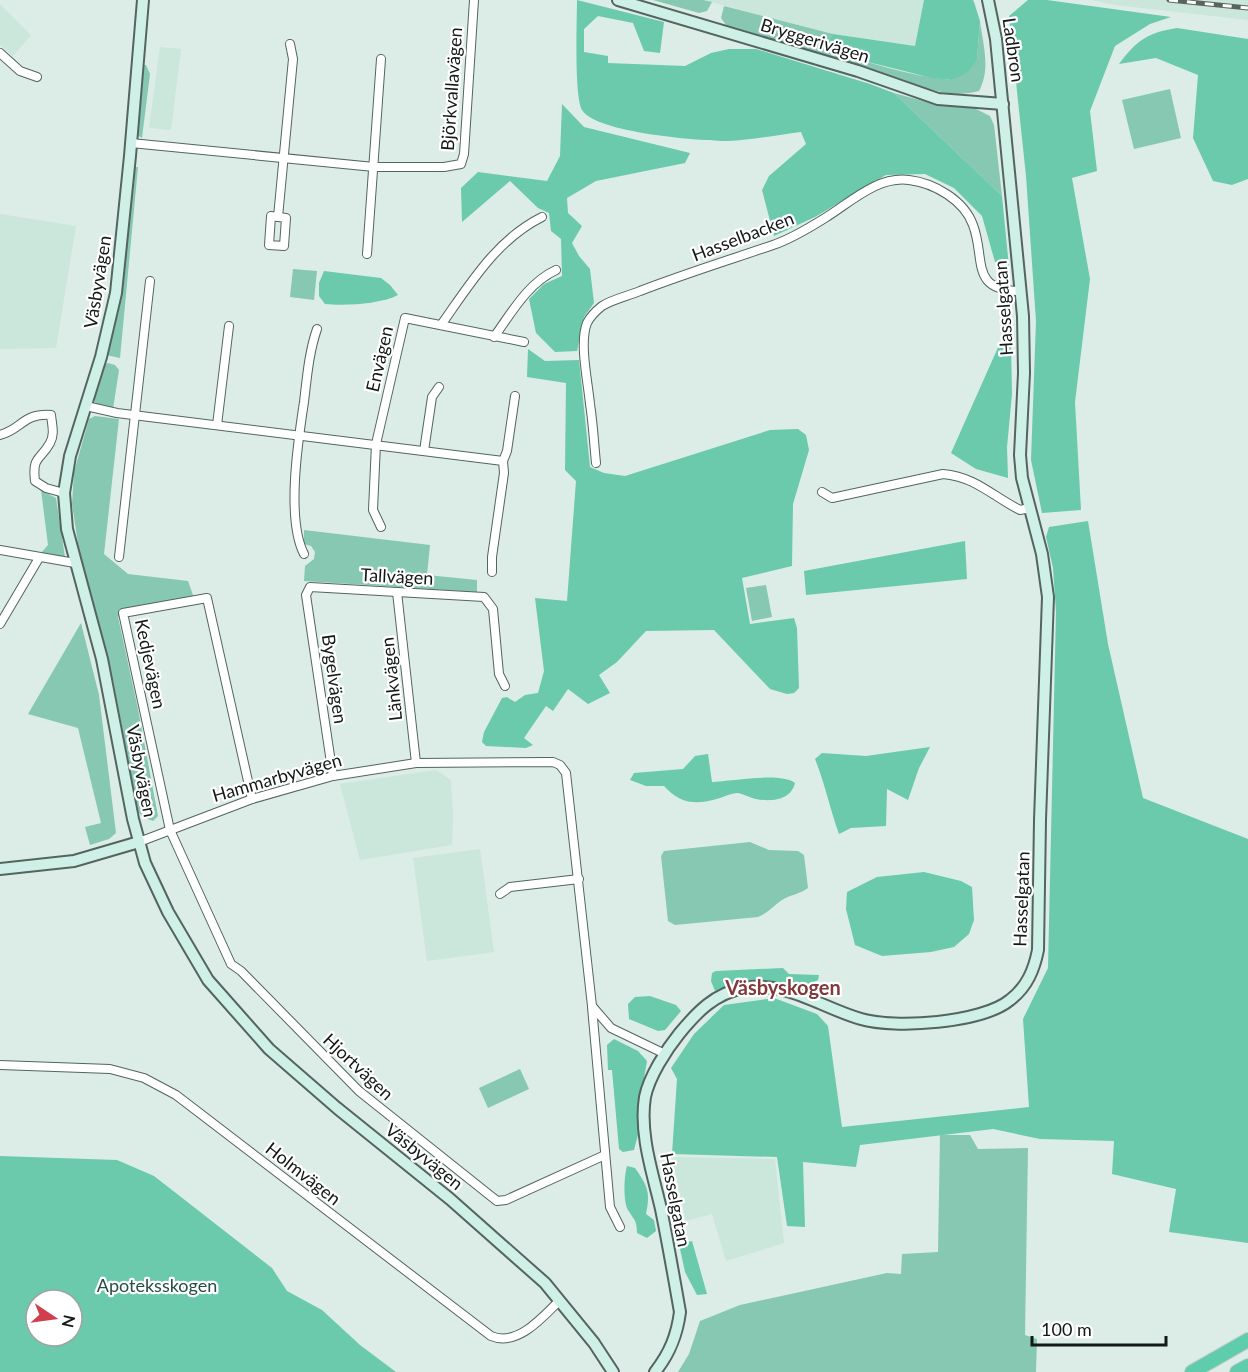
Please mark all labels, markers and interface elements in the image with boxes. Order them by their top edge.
street label: Bryggerivägen [758,13,872,67]
street label: Ladbron [999,16,1029,83]
street label: Björkvallavägen [436,26,466,151]
street label: Hasselbacken [688,207,797,266]
street label: Väsbyvägen [79,234,115,330]
street label: Hasselgatan [989,260,1017,356]
street label: Envägen [361,324,397,394]
street label: Tallvägen [360,563,434,589]
street label: Kedjevägen [131,617,171,711]
street label: Bygelvägen [318,633,352,725]
street label: Länkvägen [376,636,406,722]
street label: Väsbyvägen [122,723,162,819]
street label: Hammarbyvägen [210,748,344,806]
street label: Hasselgatan [1008,851,1034,947]
district label: Väsbyskogen [724,975,841,999]
street label: Hjortvägen [319,1028,398,1104]
street label: Väsbyvägen [381,1118,468,1194]
street label: Holmvägen [262,1137,346,1209]
street label: Hasselgatan [656,1151,696,1249]
park label: Apoteksskogen [97,1274,217,1296]
north arrow [24,1288,84,1348]
scale bar [1032,1309,1166,1347]
text: N [58,1313,80,1330]
text: 100 m [1041,1318,1092,1340]

